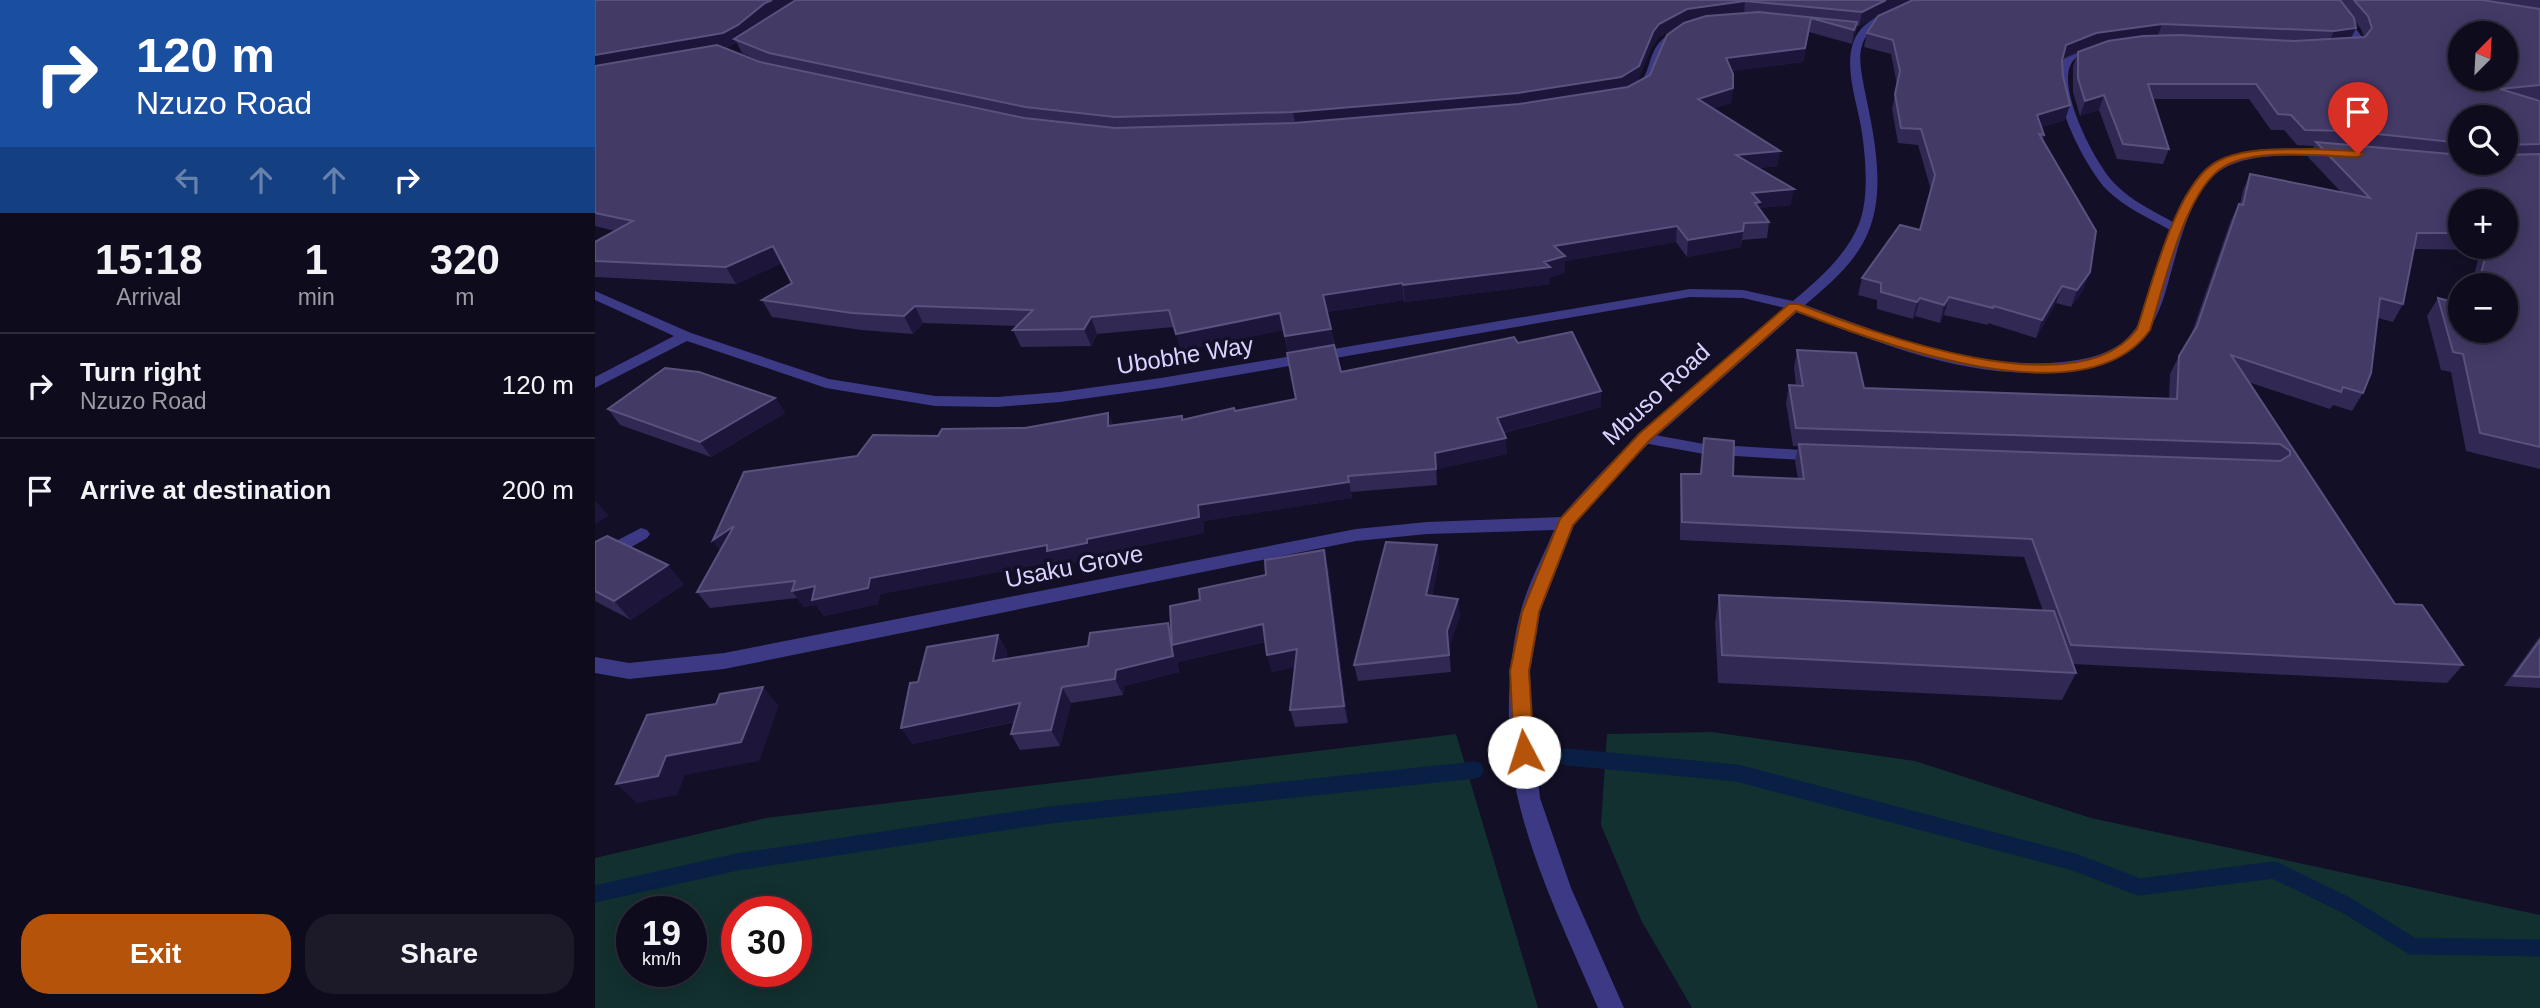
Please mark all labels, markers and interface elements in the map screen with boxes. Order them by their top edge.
north arrow [2448,21,2518,91]
map controls [2448,21,2518,343]
icon: right [21,28,112,119]
text: 120 m [136,28,275,82]
pin [2328,82,2388,154]
text: Nzuzo Road [136,85,312,121]
icon: arrive [2339,93,2377,131]
button: search [2448,105,2518,175]
icon: left [169,161,207,199]
icon: ahead [242,161,280,199]
icon: ahead [315,161,353,199]
icon: right [388,161,426,199]
button: + [2448,189,2518,259]
text: 15:18 [95,236,203,283]
text: 1 [304,236,328,283]
text: 320 [430,236,500,283]
button: − [2448,273,2518,343]
text: Arrival [116,284,181,310]
text: min [298,284,335,310]
text: m [455,284,474,310]
street label: Ubobhe Way [1115,331,1255,379]
street label: Mbuso Road [1597,338,1715,450]
text: Turn right [80,357,201,387]
icon: right [21,367,59,405]
text: 120 m [502,370,574,400]
text: Nzuzo Road [80,388,207,414]
icon: arrive [21,472,59,510]
text: Arrive at destination [80,475,331,505]
text: 200 m [502,475,574,505]
street label: Usaku Grove [1003,539,1145,593]
position arrow [1487,715,1561,789]
speed limit sign: 30 [721,896,812,987]
text: 19 [642,913,681,952]
button: Exit [21,914,291,994]
button: Share [305,914,574,994]
text: km/h [642,949,681,969]

